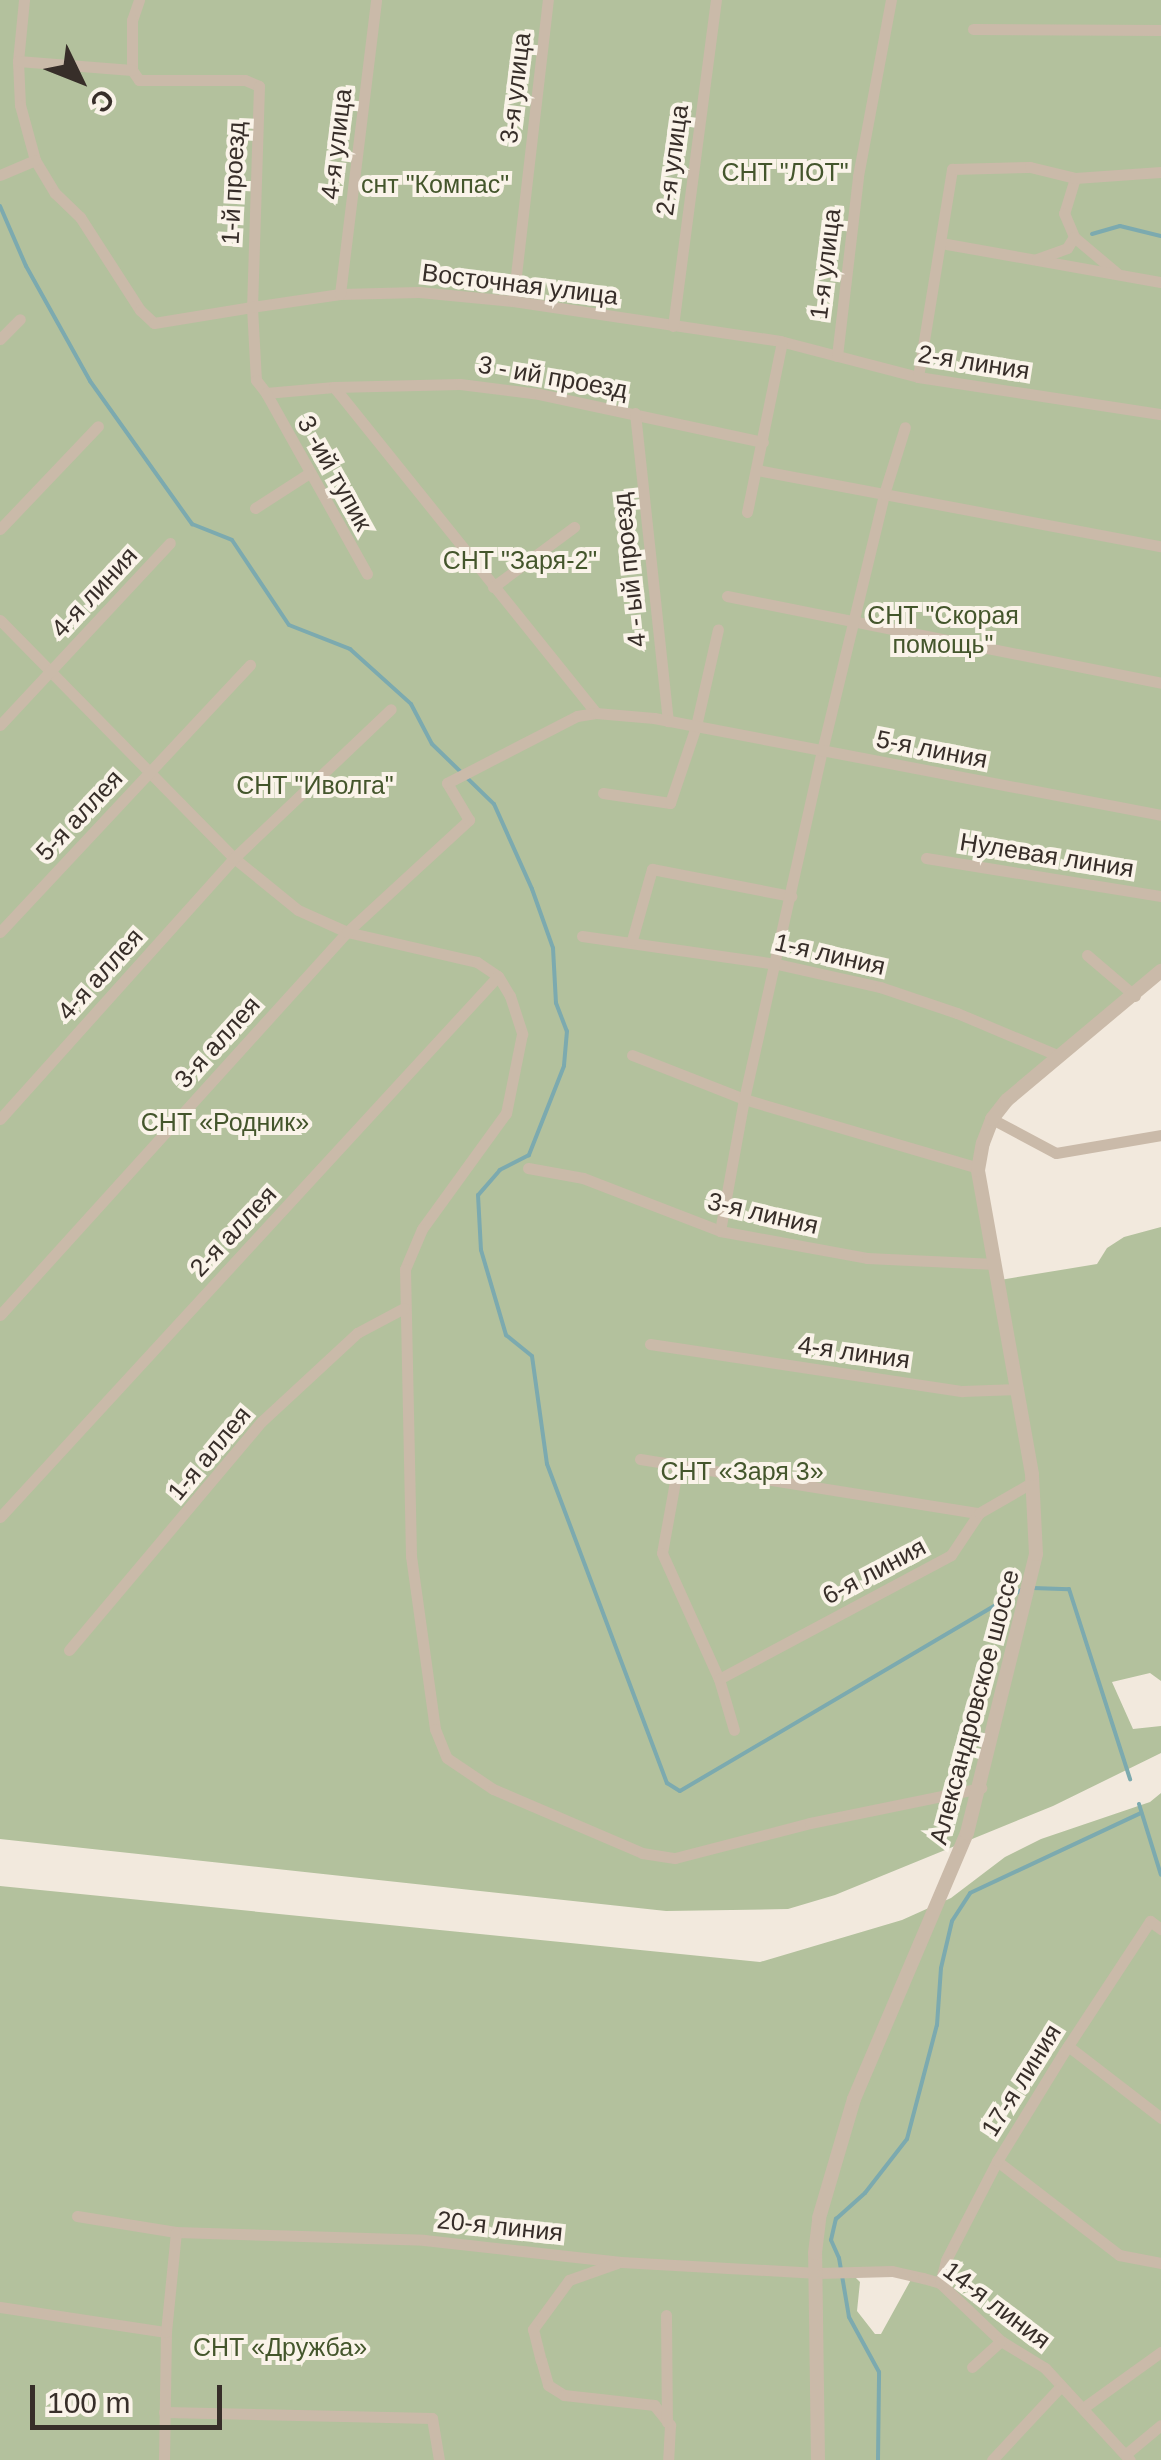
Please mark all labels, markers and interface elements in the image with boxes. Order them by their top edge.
north arrow [30,30,130,130]
street label: 3-я улица [493,31,537,145]
text: С [84,83,121,119]
street label: 4-я улица [314,87,358,201]
street label: 2-я улица [649,103,695,217]
street label: 1-й проезд [215,121,251,245]
park label: СНТ "ЛОТ" [721,157,849,187]
park label: снт "Компас" [361,169,509,199]
street label: 1-я улица [803,207,847,321]
street label: Восточная улица [420,257,620,311]
street label: 2-я линия [916,338,1032,386]
street label: 3 - ий проезд [476,349,630,405]
street label: 3 -ий тупик [291,410,379,536]
street label: 4 - ый проезд [606,491,652,649]
street label: 4-я линия [45,541,143,643]
park label: СНТ "Заря-2" [443,545,597,575]
park label: СНТ "Скорая помощь" [867,601,1019,660]
street label: 5-я линия [874,724,990,774]
street label: 5-я аллея [29,763,129,867]
park label: СНТ "Иволга" [236,770,394,800]
street label: Нулевая линия [958,826,1136,884]
street label: 4-я аллея [51,922,149,1026]
street label: 1-я линия [772,927,888,981]
street label: 3-я аллея [168,990,266,1094]
park label: СНТ «Родник» [141,1107,309,1137]
street label: 2-я аллея [183,1179,283,1283]
street label: 3-я линия [705,1186,821,1240]
street label: 4-я линия [796,1329,912,1375]
street label: 1-я аллея [161,1400,257,1506]
park label: СНТ «Заря 3» [660,1456,824,1486]
street label: 6-я линия [817,1531,931,1611]
street label: Александровское шоссе [923,1566,1025,1848]
street label: 17-я линия [975,2018,1067,2142]
street label: 20-я линия [436,2204,564,2248]
street label: 14-я линия [937,2255,1057,2355]
park label: СНТ «Дружба» [193,2332,367,2362]
scale bar [35,2365,228,2427]
text: 100 m [47,2386,130,2419]

